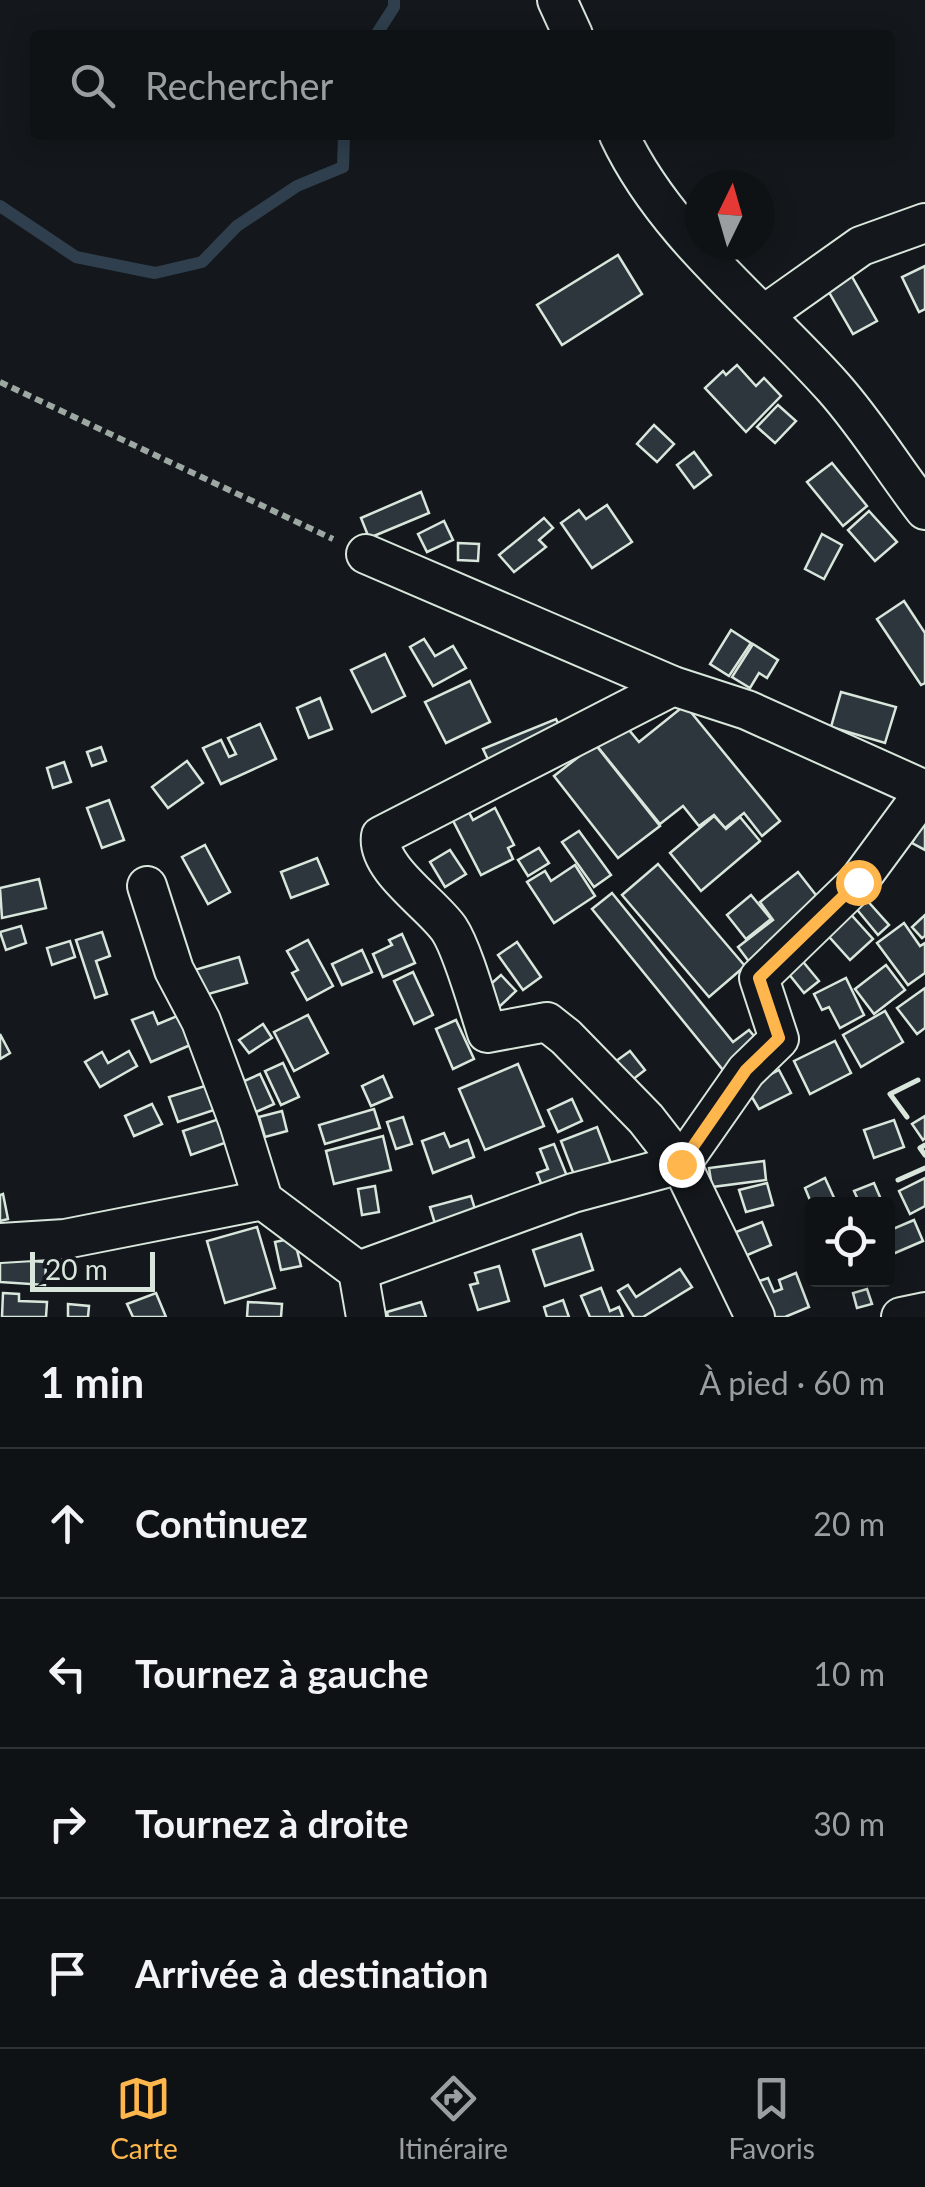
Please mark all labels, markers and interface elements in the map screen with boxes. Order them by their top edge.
search box [30,30,895,140]
icon: search [65,58,120,113]
text: Rechercher [145,62,333,108]
north arrow [685,170,775,260]
route start [836,860,882,906]
route end [659,1142,705,1188]
map controls [805,1197,895,1287]
button: locate [805,1197,895,1287]
scale bar [30,1247,155,1292]
text: 20 m [45,1252,108,1286]
text: 1 min [40,1357,144,1407]
text: À pied · 60 m [699,1363,885,1402]
icon: ahead [40,1496,95,1551]
text: Continuez [135,1500,308,1546]
text: 20 m [813,1504,885,1543]
icon: left [40,1646,95,1701]
text: Tournez à gauche [135,1650,428,1696]
text: 10 m [813,1654,885,1693]
icon: right [40,1796,95,1851]
text: Tournez à droite [135,1800,409,1846]
text: 30 m [813,1804,885,1843]
icon: arrive [40,1946,95,2001]
text: Arrivée à destination [135,1950,488,1996]
tab: Carte [110,2071,178,2165]
tab: Itinéraire [398,2071,508,2165]
tab: Favoris [728,2071,815,2165]

